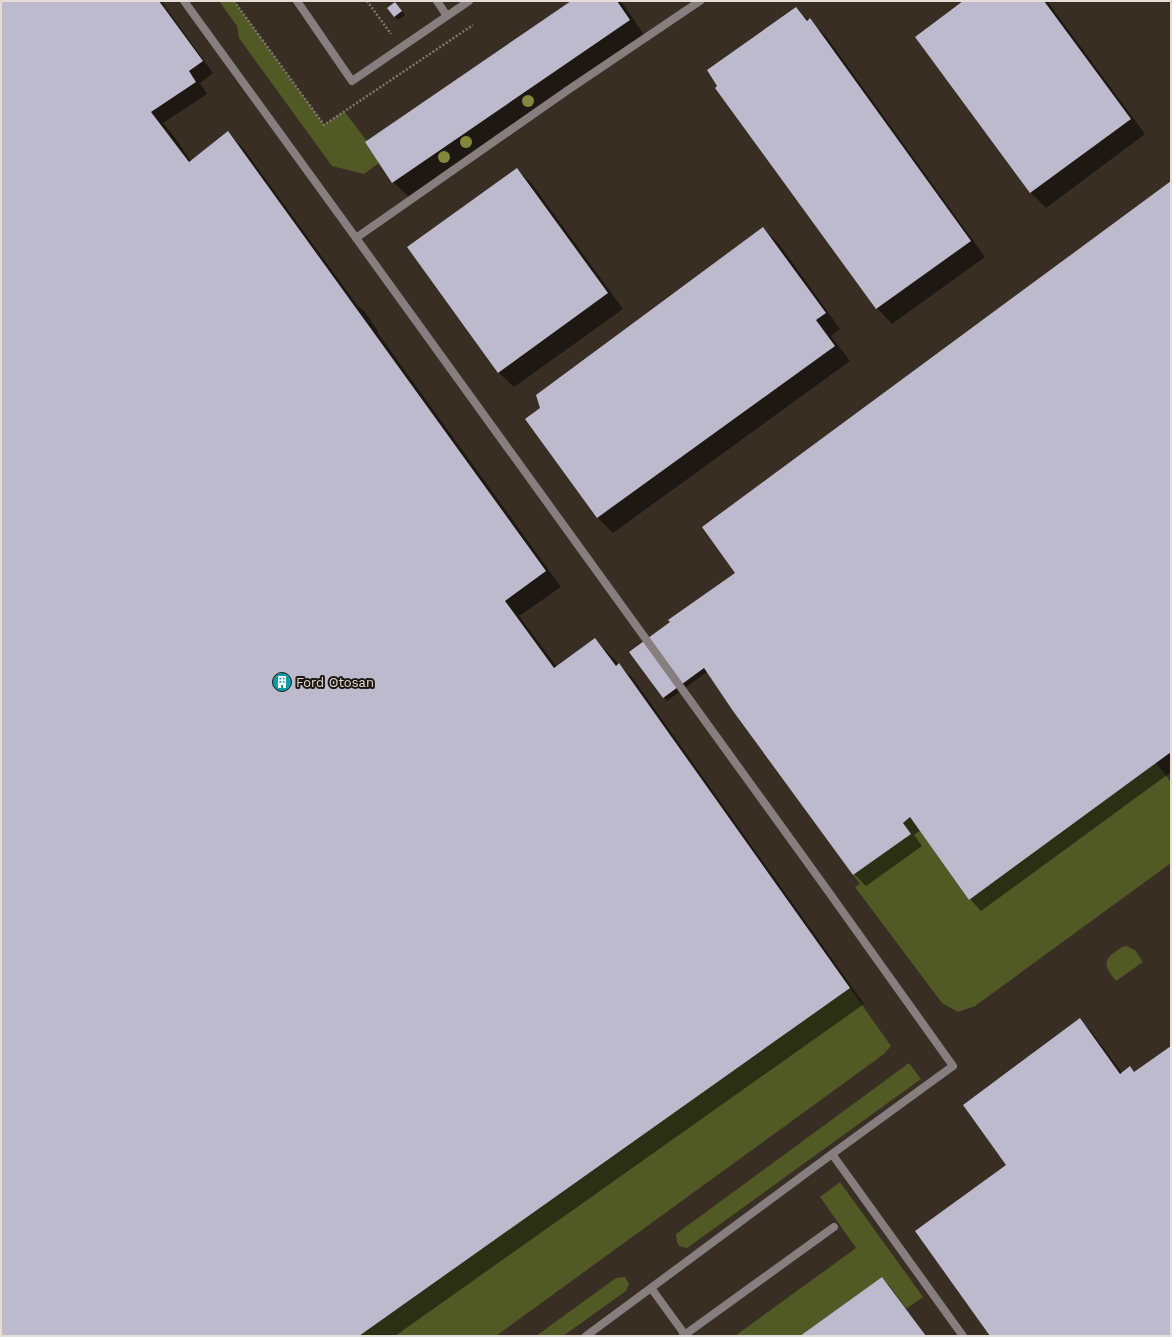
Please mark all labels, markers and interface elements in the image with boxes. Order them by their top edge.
building icon: Ford Otosan [271,671,293,693]
place label: Ford Otosan [296,675,374,690]

